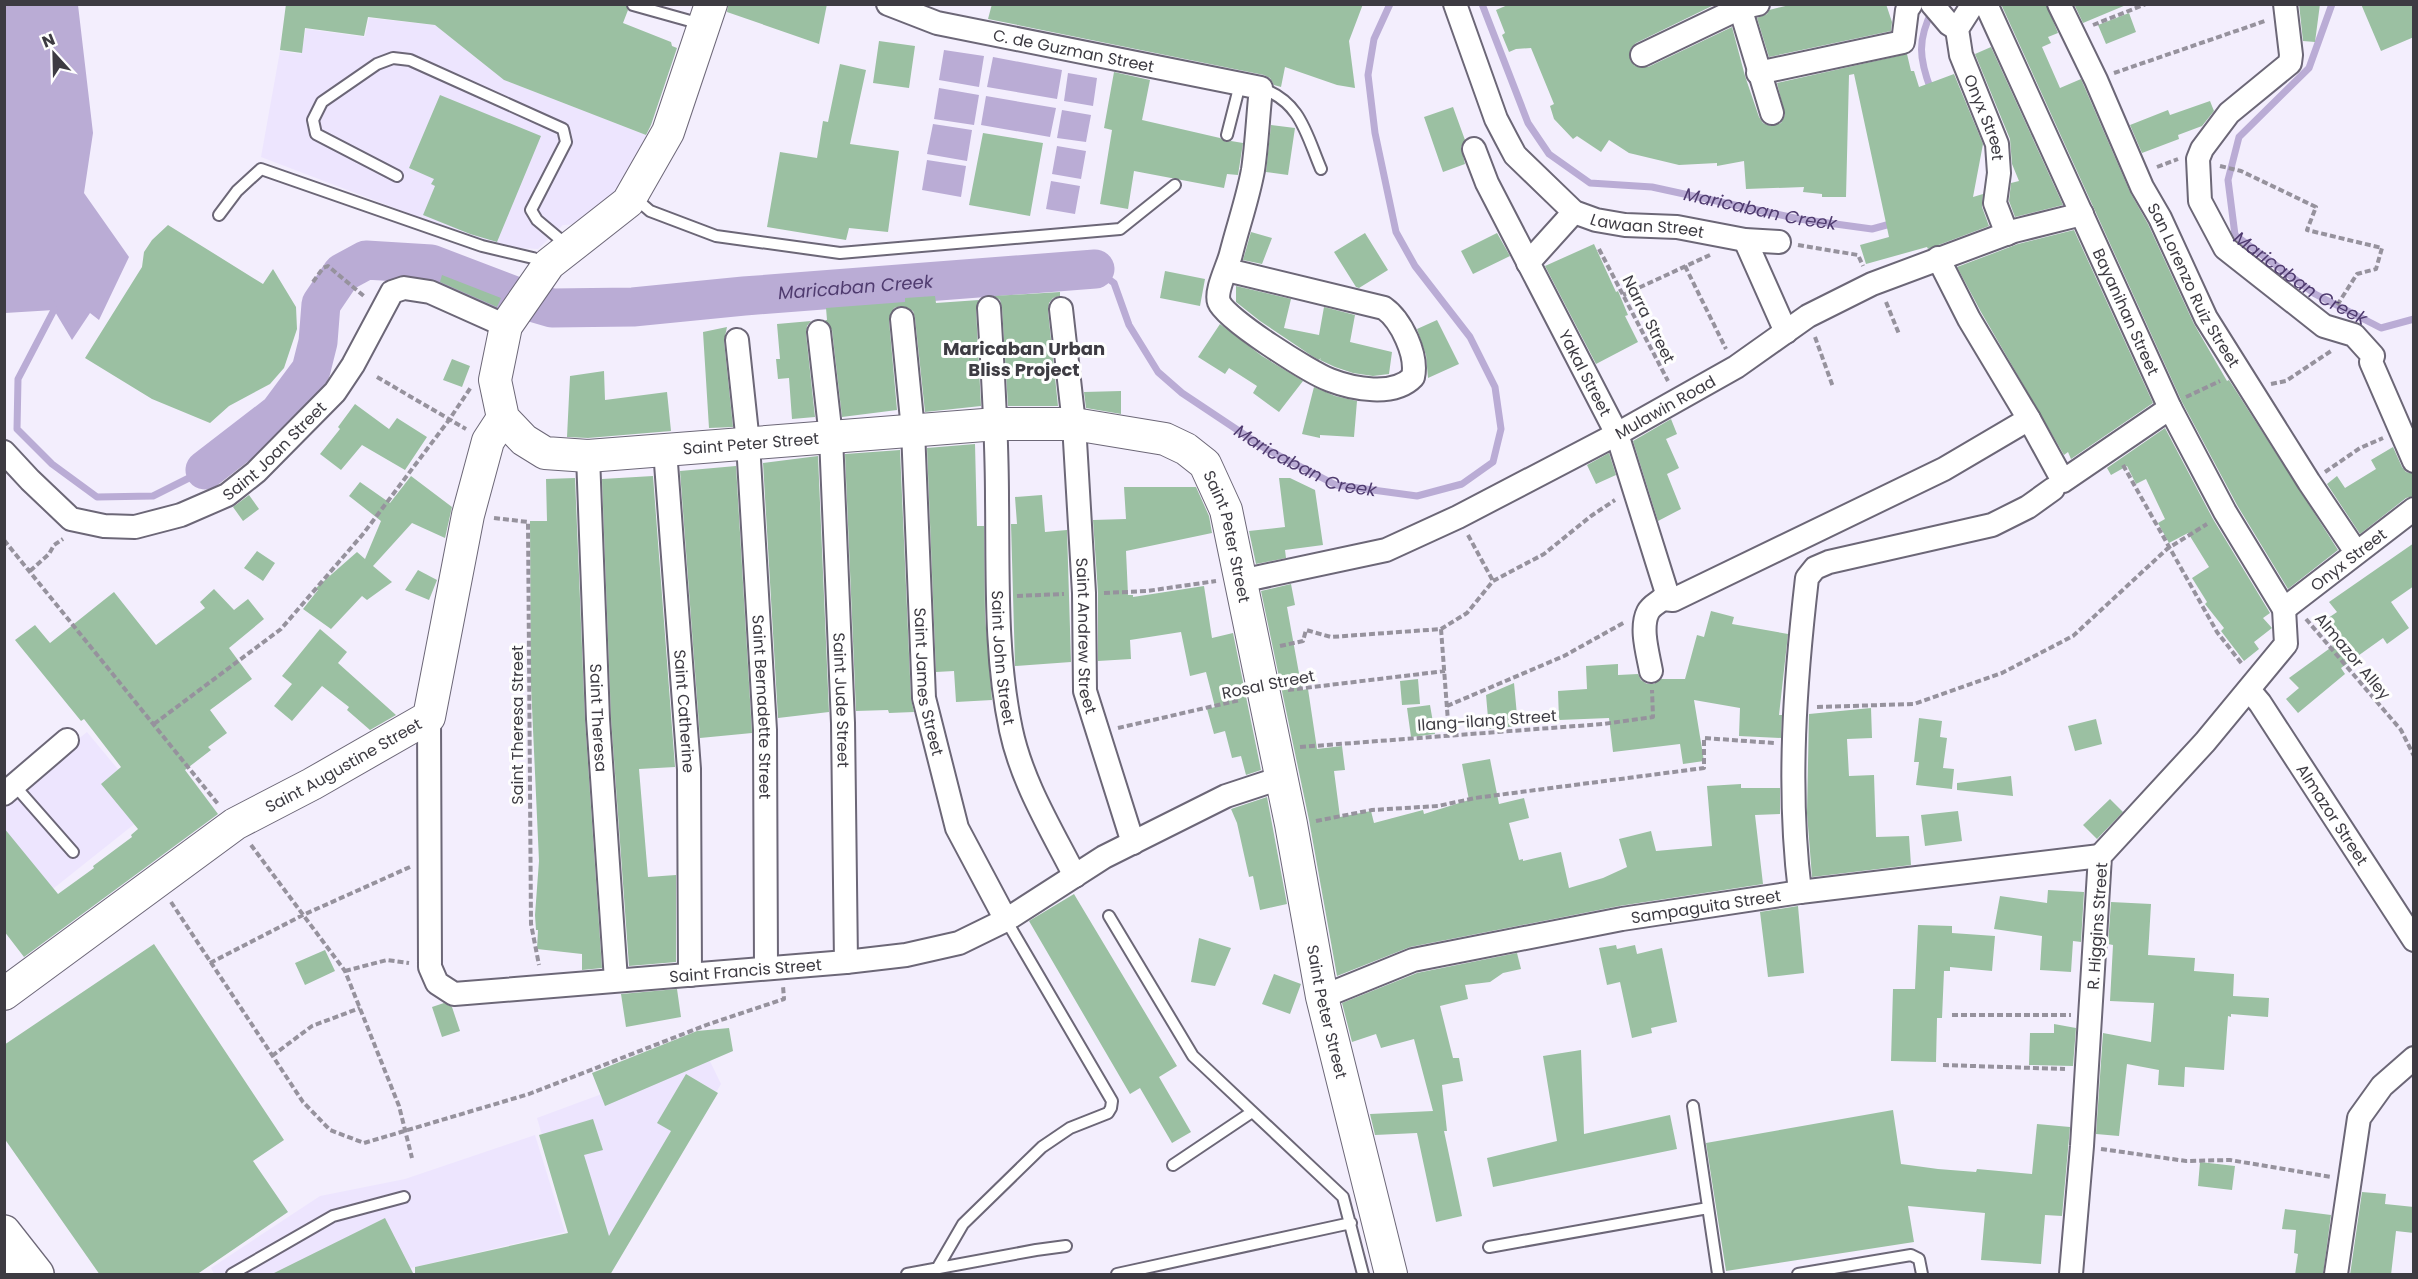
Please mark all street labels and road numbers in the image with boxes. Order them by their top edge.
street label: C. de Guzman Street [991,24,1156,78]
street label: Onyx Street [1958,71,2009,161]
street label: San Lorenzo Ruiz Street [2142,199,2245,372]
street label: Lawaan Street [1587,208,1706,244]
street label: Bayanihan Street [2087,245,2165,379]
street label: Narra Street [1617,271,1681,367]
street label: Yakal Street [1553,326,1617,420]
street label: Mulawin Road [1611,370,1720,445]
street label: Saint Joan Street [218,396,332,506]
street label: Saint Peter Street [682,427,820,461]
street label: Saint Peter Street [1197,467,1256,605]
street label: Onyx Street [2306,523,2392,597]
street label: Saint Andrew Street [1070,557,1103,717]
street label: Saint John Street [986,590,1021,727]
street label: Saint James Street [908,607,949,758]
street label: Almazor Alley [2309,608,2396,705]
street label: Saint Bernadette Street [746,614,776,800]
street label: Saint Jude Street [827,632,855,768]
street label: Saint Theresa Street [506,645,529,805]
street label: Saint Catherine [668,649,700,774]
street label: Saint Theresa [584,663,613,773]
street label: Rosal Street [1220,664,1317,705]
street label: Ilang-ilang Street [1417,704,1558,737]
street label: Saint Augustine Street [261,713,426,818]
street label: Almazor Street [2291,760,2374,870]
street label: R. Higgins Street [2082,861,2113,991]
street label: Sampaguita Street [1629,884,1783,929]
street label: Saint Peter Street [1301,943,1353,1081]
street label: Saint Francis Street [668,953,823,988]

